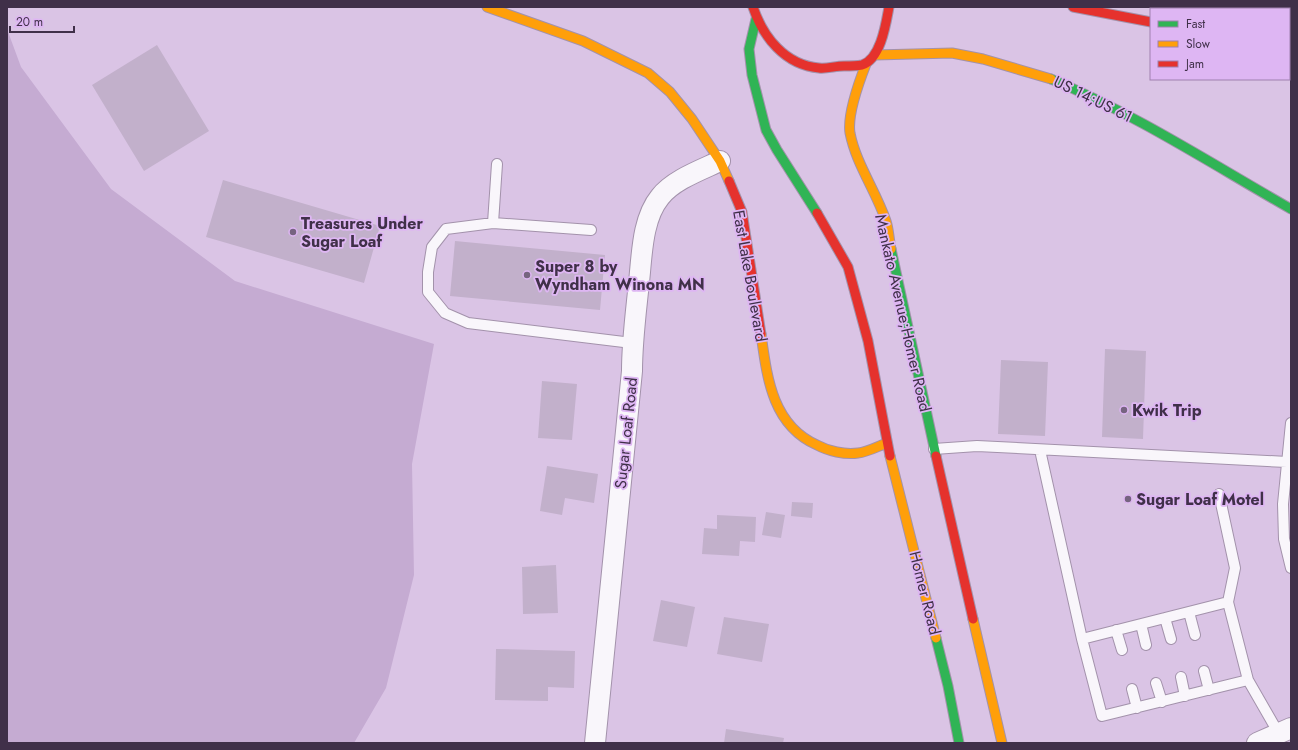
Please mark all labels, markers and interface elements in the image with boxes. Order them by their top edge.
scale bar [10,8,74,34]
legend [1150,8,1290,80]
text: 20 m [16,13,43,31]
text: Fast [1186,15,1205,33]
text: Slow [1186,35,1211,53]
text: Jam [1184,55,1204,73]
street label: US 14;US 61 [1050,70,1136,128]
street label: East Lake Boulevard [727,208,773,344]
place label: Treasures Under Sugar Loaf [301,212,423,253]
street label: Mankato Avenue;Homer Road [869,212,937,414]
marker: Treasures Under Sugar Loaf [288,227,298,237]
place label: Super 8 by Wyndham Winona MN [535,255,705,296]
marker: Super 8 by Wyndham Winona MN [522,270,532,280]
street label: Sugar Loaf Road [609,376,643,490]
place label: Kwik Trip [1132,399,1202,422]
marker: Kwik Trip [1119,405,1129,415]
place label: Sugar Loaf Motel [1136,488,1264,511]
marker: Sugar Loaf Motel [1123,494,1133,504]
street label: Homer Road [903,549,947,637]

